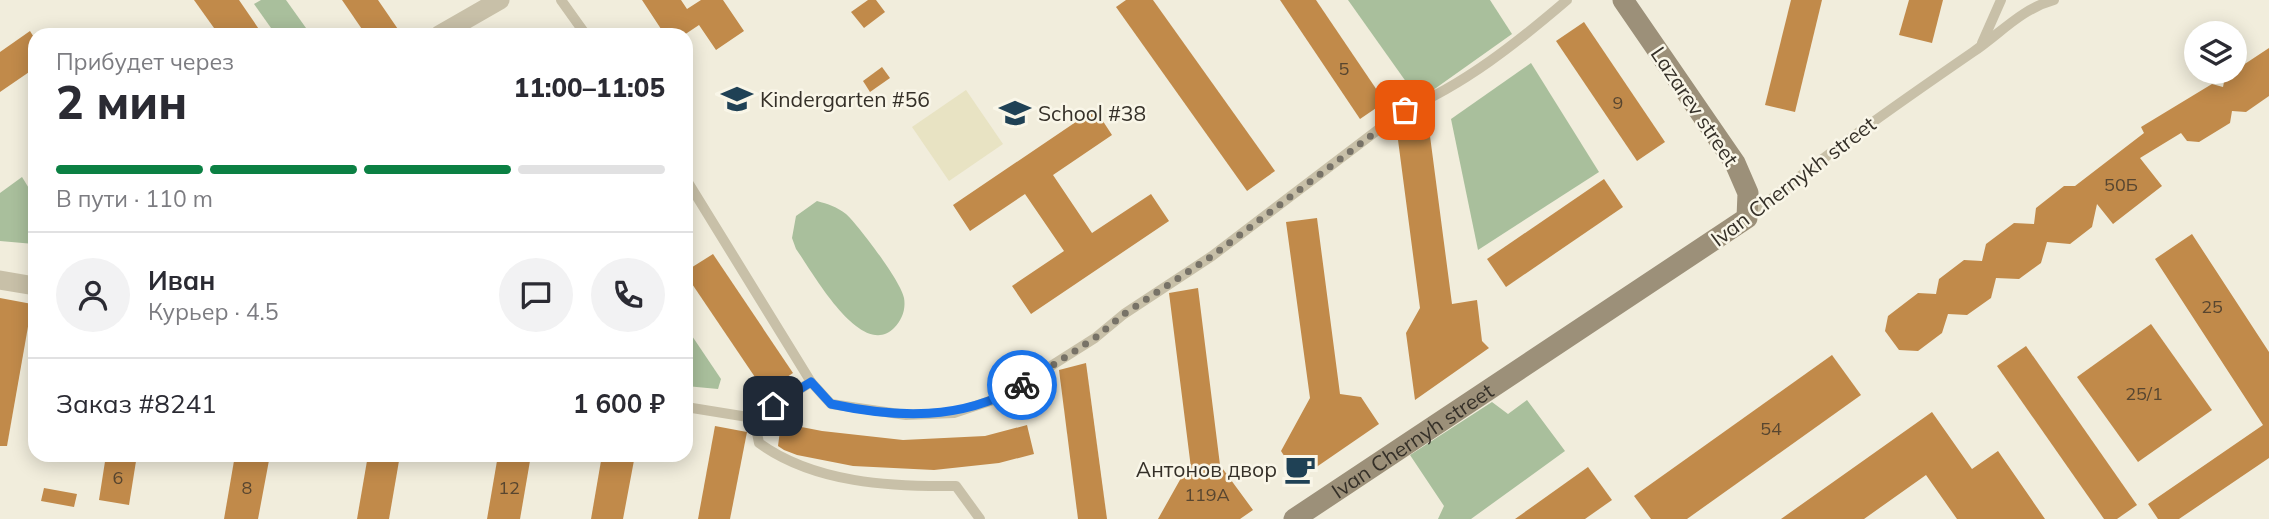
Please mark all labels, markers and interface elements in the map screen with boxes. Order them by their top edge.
map controls [2184,21,2247,84]
button: layers [2184,21,2247,84]
street label: Lazarev street [1646,41,1744,171]
text: Прибудет через [56,47,234,76]
house number: 5 [1339,57,1350,80]
text: 11:00–11:05 [514,71,665,104]
text: 2 мин [56,73,187,131]
pin [1375,80,1435,140]
school or university icon: Kindergarten #56 [720,82,754,116]
place label: Kindergarten #56 [760,86,930,112]
icon: bag [1386,91,1424,129]
house number: 9 [1613,91,1623,114]
school or university icon: School #38 [998,96,1032,130]
place label: School #38 [1038,100,1146,126]
street label: Ivan Chernykh street [1705,111,1881,251]
house number: 50Б [2104,173,2138,196]
text: В пути · 110 m [56,184,213,213]
button: person [56,258,130,332]
button: chat [499,258,573,332]
button: phone [591,258,665,332]
text: Иван [148,264,215,297]
house number: 25 [2201,295,2223,318]
text: Курьер · 4.5 [148,297,279,326]
courier [987,350,1057,420]
icon: bike [1003,366,1041,404]
pin [743,376,803,436]
street label: Ivan Chernyh street [1326,377,1498,504]
house number: 25/1 [2125,382,2163,405]
text: Заказ #8241 [56,387,217,420]
text: 1 600 ₽ [573,387,665,420]
icon: home [754,387,792,425]
house number: 54 [1760,417,1782,440]
cafe icon: Антонов двор [1283,452,1317,486]
place label: Антонов двор [1136,456,1277,482]
house number: 6 [113,466,123,489]
house number: 8 [242,476,252,499]
house number: 12 [498,476,520,499]
house number: 119А [1184,483,1230,506]

